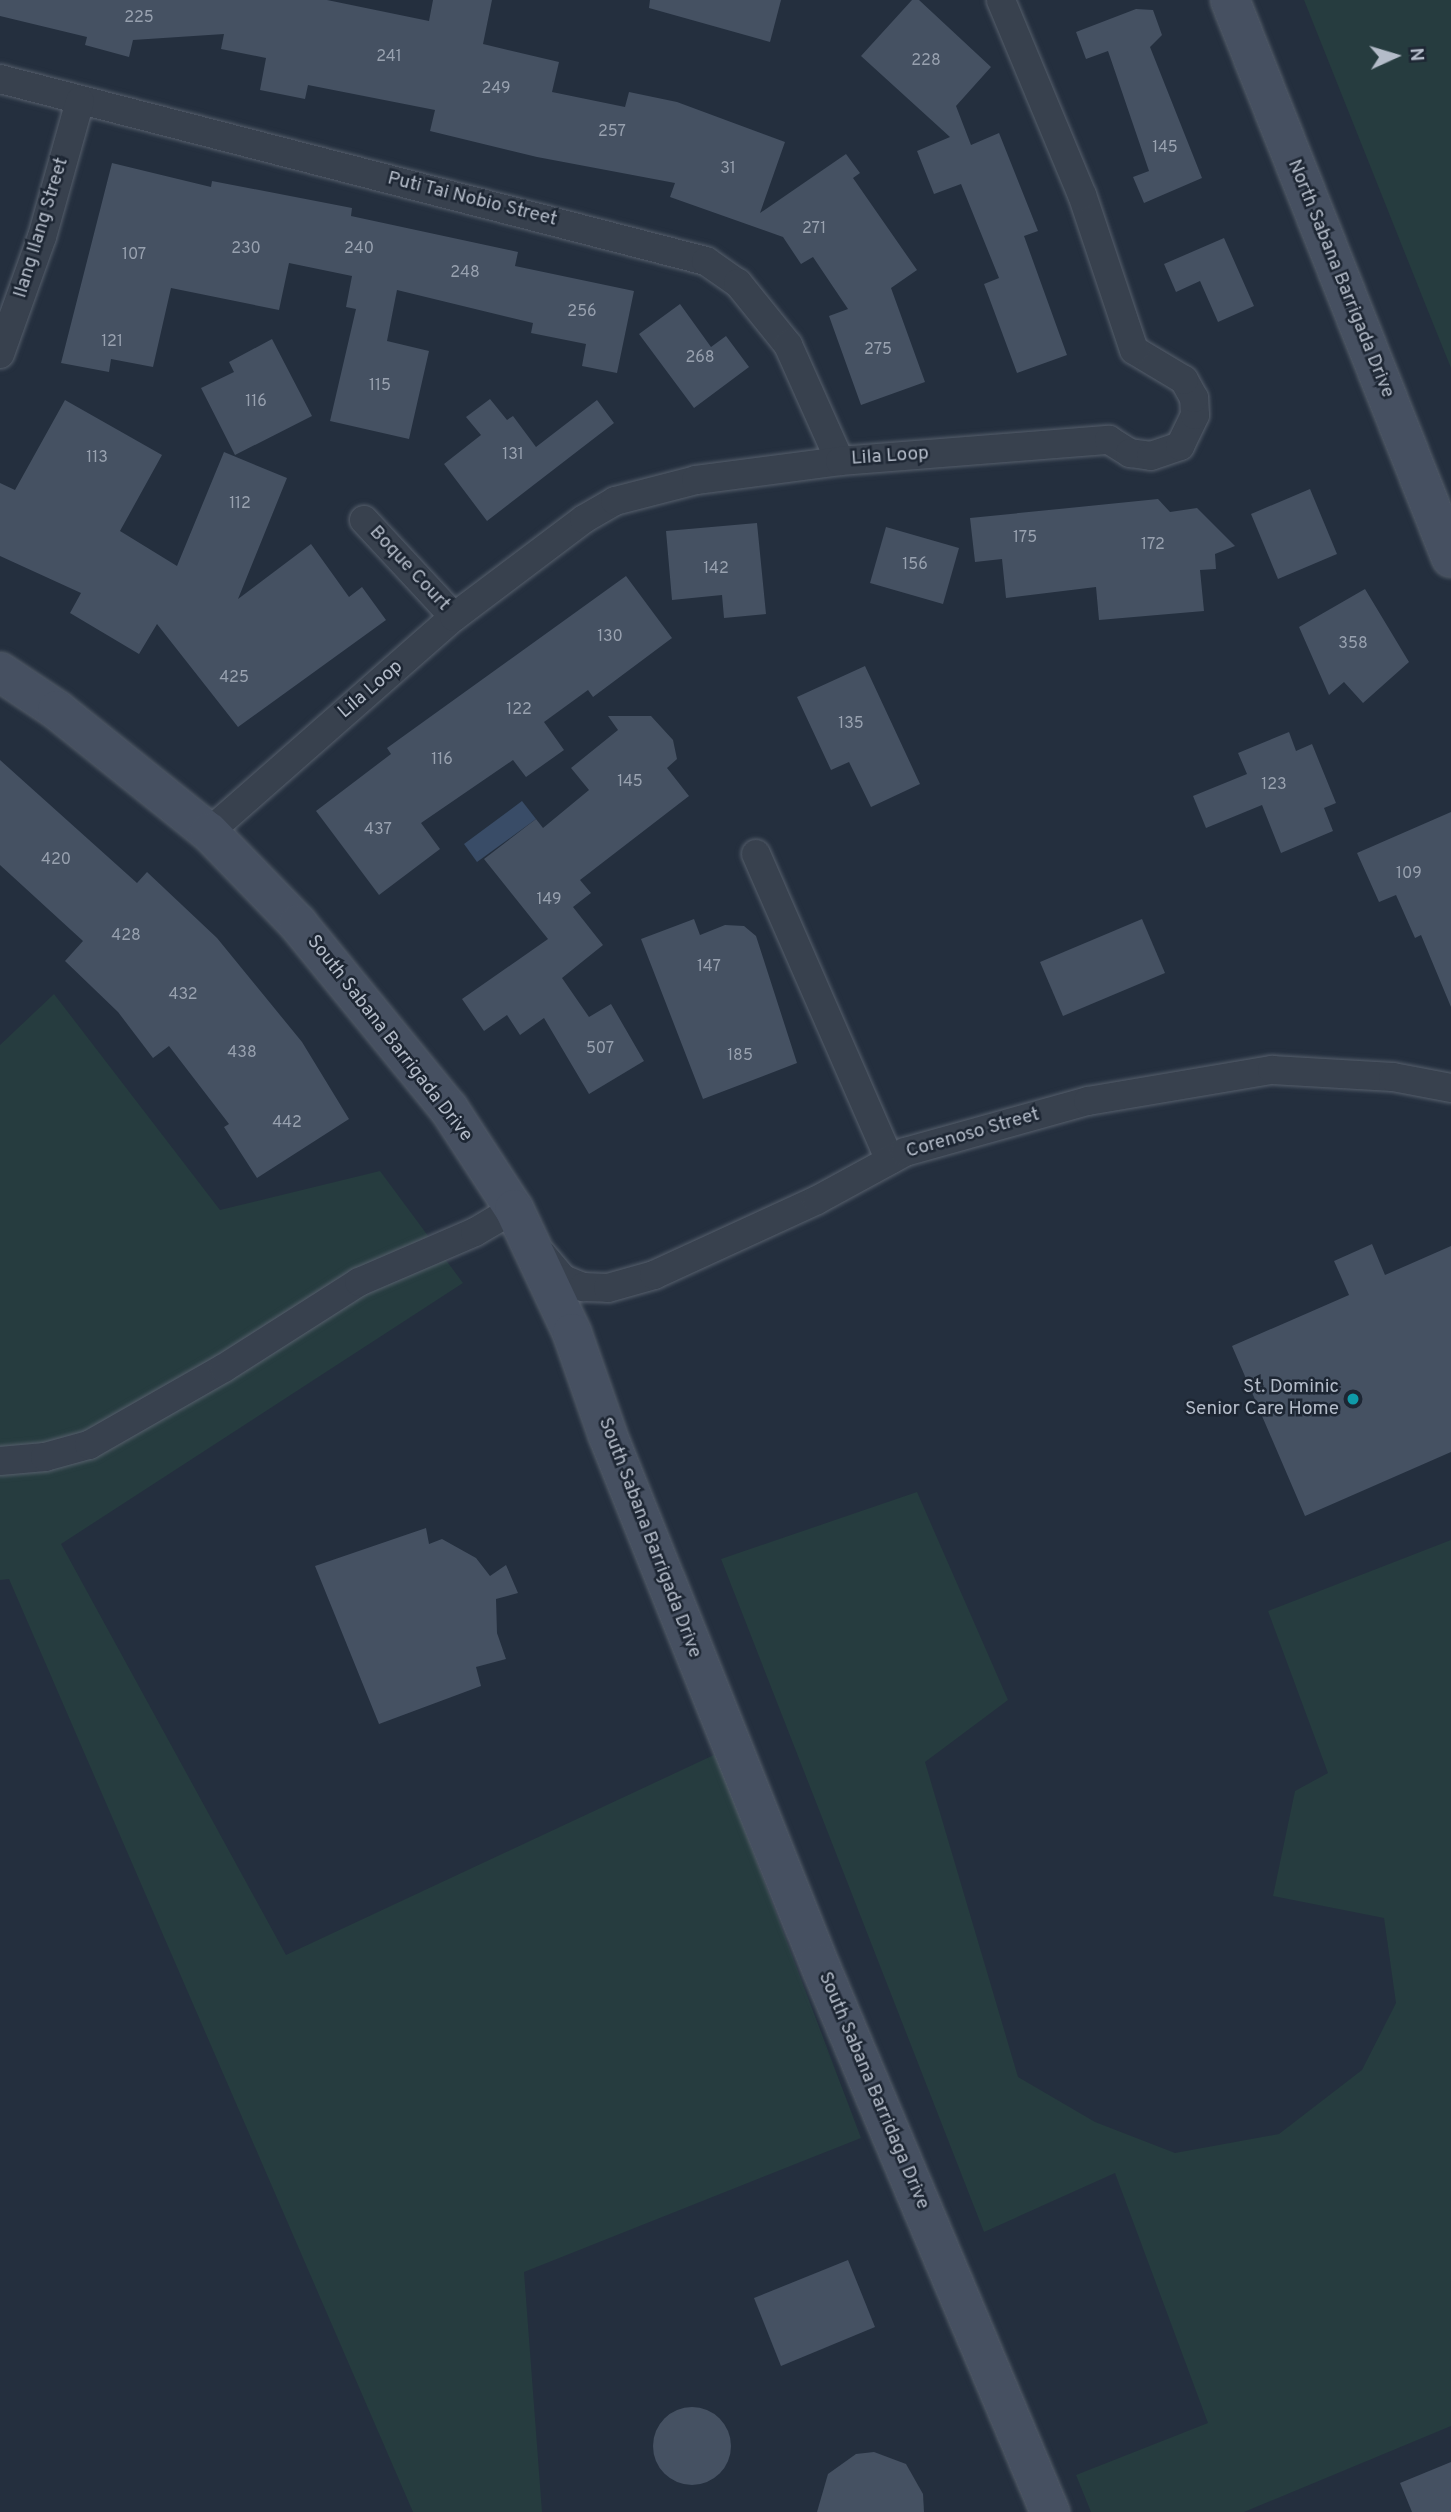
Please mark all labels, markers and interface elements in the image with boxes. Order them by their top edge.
house number: 225 [124,8,154,28]
north arrow [1360,21,1430,91]
house number: 241 [376,47,402,67]
text: N [1404,47,1428,62]
house number: 228 [911,51,941,71]
house number: 249 [482,79,510,99]
house number: 257 [598,122,626,142]
house number: 145 [1152,138,1178,158]
street label: Ilang Ilang Street [10,155,74,301]
street label: North Sabana Barrigada Drive [1282,157,1398,401]
house number: 31 [720,159,736,179]
street label: Puti Tai Nobio Street [385,168,559,232]
house number: 271 [802,219,826,239]
house number: 230 [231,239,261,259]
house number: 240 [344,239,374,259]
house number: 107 [122,245,146,265]
house number: 248 [450,263,480,283]
house number: 256 [567,302,597,322]
house number: 121 [101,332,123,352]
house number: 275 [864,340,892,360]
house number: 268 [685,348,715,368]
house number: 115 [369,376,391,396]
house number: 116 [245,392,267,412]
street label: Lila Loop [850,443,930,471]
house number: 131 [502,445,524,465]
house number: 113 [86,448,108,468]
house number: 112 [229,494,251,514]
street label: Boque Court [364,522,454,616]
house number: 175 [1013,528,1037,548]
house number: 172 [1141,535,1165,555]
house number: 156 [902,555,928,575]
house number: 142 [703,559,729,579]
house number: 130 [597,627,623,647]
house number: 358 [1338,634,1368,654]
street label: Lila Loop [334,656,408,724]
house number: 425 [219,668,249,688]
house number: 122 [506,700,532,720]
house number: 135 [838,714,864,734]
house number: 116 [431,750,453,770]
house number: 145 [617,772,643,792]
house number: 123 [1261,775,1287,795]
house number: 437 [364,820,392,840]
house number: 420 [41,850,71,870]
house number: 109 [1396,864,1422,884]
house number: 149 [537,890,561,910]
house number: 428 [111,926,141,946]
street label: South Sabana Barrigada Drive [301,931,477,1147]
house number: 147 [697,957,721,977]
house number: 432 [168,985,198,1005]
house number: 507 [586,1039,614,1059]
house number: 438 [227,1043,257,1063]
house number: 185 [727,1046,753,1066]
street label: Corenoso Street [904,1104,1042,1164]
house number: 442 [272,1113,302,1133]
place label: St. Dominic Senior Care Home [1185,1377,1339,1421]
marker: St. Dominic Senior Care Home [1345,1391,1361,1407]
street label: South Sabana Barrigada Drive [593,1415,705,1661]
street label: South Sabana Barridaga Drive [813,1969,933,2213]

